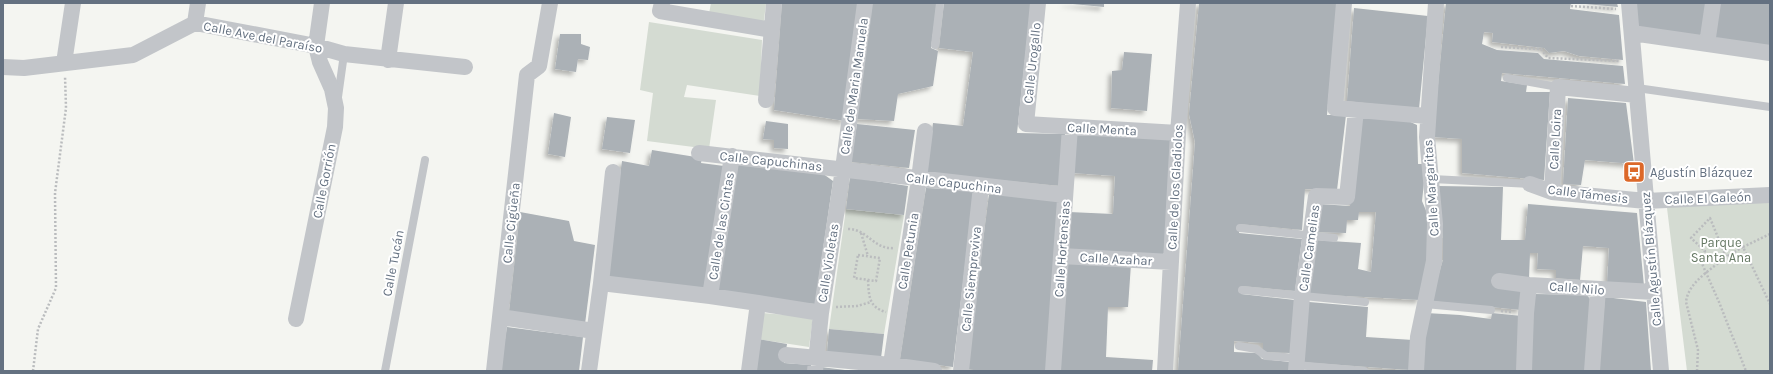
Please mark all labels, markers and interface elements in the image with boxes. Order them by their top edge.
street label: Calle de Maria Manuela [837,17,871,155]
street label: Calle Ave del Paraíso [202,18,324,56]
street label: Calle Urogallo [1020,22,1044,104]
street label: Calle Loira [1546,108,1564,170]
street label: Calle Menta [1067,120,1137,138]
street label: Calle de los Gladiolos [1164,124,1186,250]
street label: Calle Margaritas [1420,139,1442,237]
street label: Calle Gorrión [309,142,339,220]
street label: Calle Capuchinas [719,148,823,174]
bus stop icon: Agustín Blázquez [1621,159,1647,185]
place label: Agustín Blázquez [1650,165,1753,181]
street label: Calle Capuchina [905,170,1003,196]
street label: Calle de las Cintas [705,171,737,281]
street label: Calle Cigüeña [499,182,523,264]
street label: Calle Támesis [1547,182,1629,206]
street label: Calle El Galeón [1664,189,1752,207]
street label: Calle Agustín Blázquez [1638,191,1665,327]
street label: Calle Hortensias [1051,200,1073,298]
street label: Calle Camelias [1295,203,1323,292]
street label: Calle Petunia [895,211,921,291]
street label: Calle Violetas [814,222,842,304]
street label: Calle Siempreviva [958,226,984,332]
street label: Calle Tucán [379,229,407,297]
park label: Parque Santa Ana [1691,235,1751,265]
street label: Calle Azahar [1079,250,1153,268]
street label: Calle Nilo [1549,279,1605,297]

